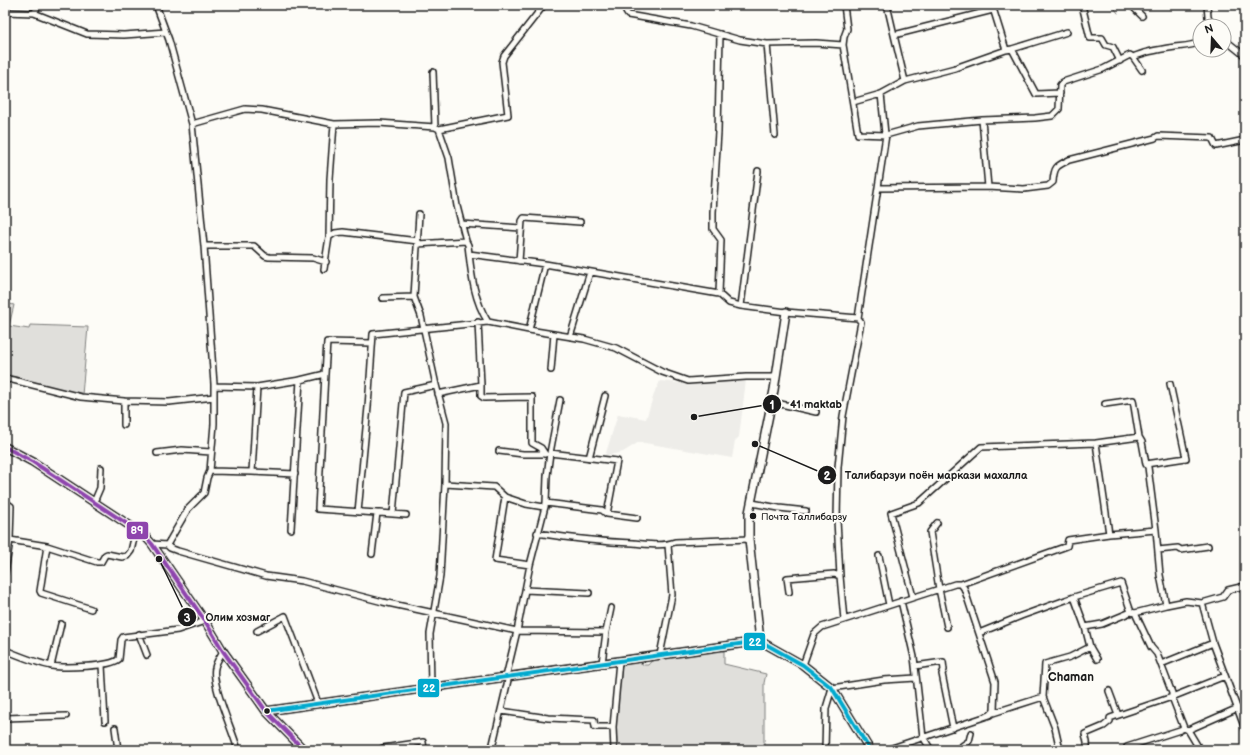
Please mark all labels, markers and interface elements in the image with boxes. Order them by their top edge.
north arrow [1192,18,1232,58]
text: N [1203,22,1215,37]
callout: 41 maktab [762,393,850,416]
text: 1 [769,398,775,413]
text: 41 maktab [790,398,842,411]
callout: Талибарзуи поён маркази махалла [817,464,1036,487]
text: 2 [823,469,831,484]
text: Талибарзуи поён маркази махалла [845,469,1028,482]
marker: Почта Таллибарзу [748,511,758,521]
place label: Почта Таллибарзу [761,511,847,523]
line badge: 89 [126,521,149,540]
text: 89 [130,524,144,537]
callout: Олим хозмаг [177,606,278,629]
text: 3 [183,611,191,626]
text: Олим хозмаг [206,611,271,624]
line badge: 22 [743,632,766,651]
text: 22 [748,636,762,649]
district label: Chaman [1048,670,1094,685]
line badge: 22 [417,678,440,698]
text: 22 [422,682,436,695]
unlabelled marker [262,706,272,716]

